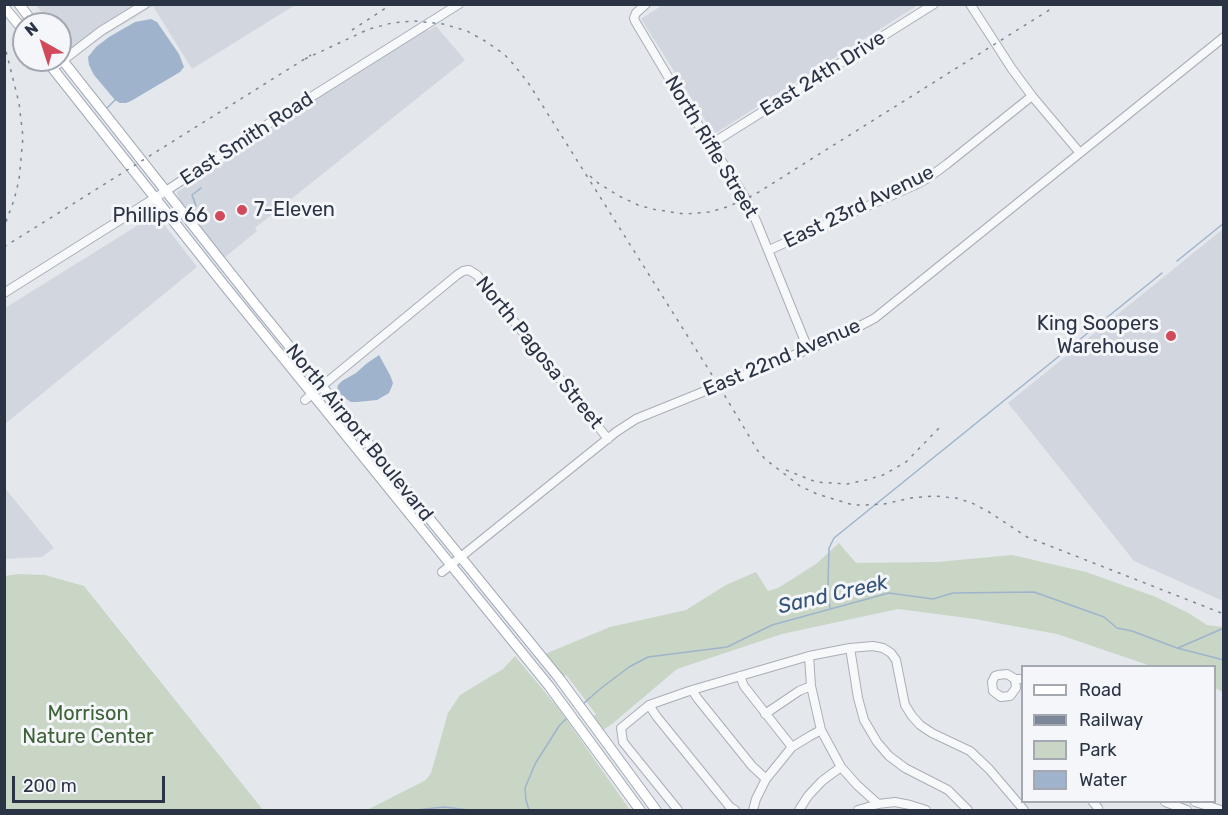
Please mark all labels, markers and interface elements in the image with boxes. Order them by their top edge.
north arrow [12,12,72,72]
text: N [21,18,42,40]
street label: East 24th Drive [756,26,890,122]
street label: North Rifle Street [659,72,763,222]
street label: East Smith Road [176,87,318,191]
street label: East 23rd Avenue [780,160,938,254]
place label: 7-Eleven [254,198,335,222]
marker: 7-Eleven [235,203,249,217]
place label: Phillips 66 [112,204,208,228]
marker: Phillips 66 [213,209,227,223]
street label: North Pagosa Street [470,272,608,434]
place label: King Soopers Warehouse [1037,312,1159,359]
street label: East 22nd Avenue [700,314,864,402]
marker: King Soopers Warehouse [1164,329,1178,343]
street label: North Airport Boulevard [280,340,438,526]
water label: Sand Creek [776,570,890,620]
legend [1021,665,1216,803]
text: Road [1079,679,1122,701]
park label: Morrison Nature Center [22,702,154,749]
text: Railway [1079,709,1143,731]
text: Park [1079,739,1116,761]
scale bar [15,764,168,802]
text: Water [1079,769,1127,791]
text: 200 m [23,775,77,797]

